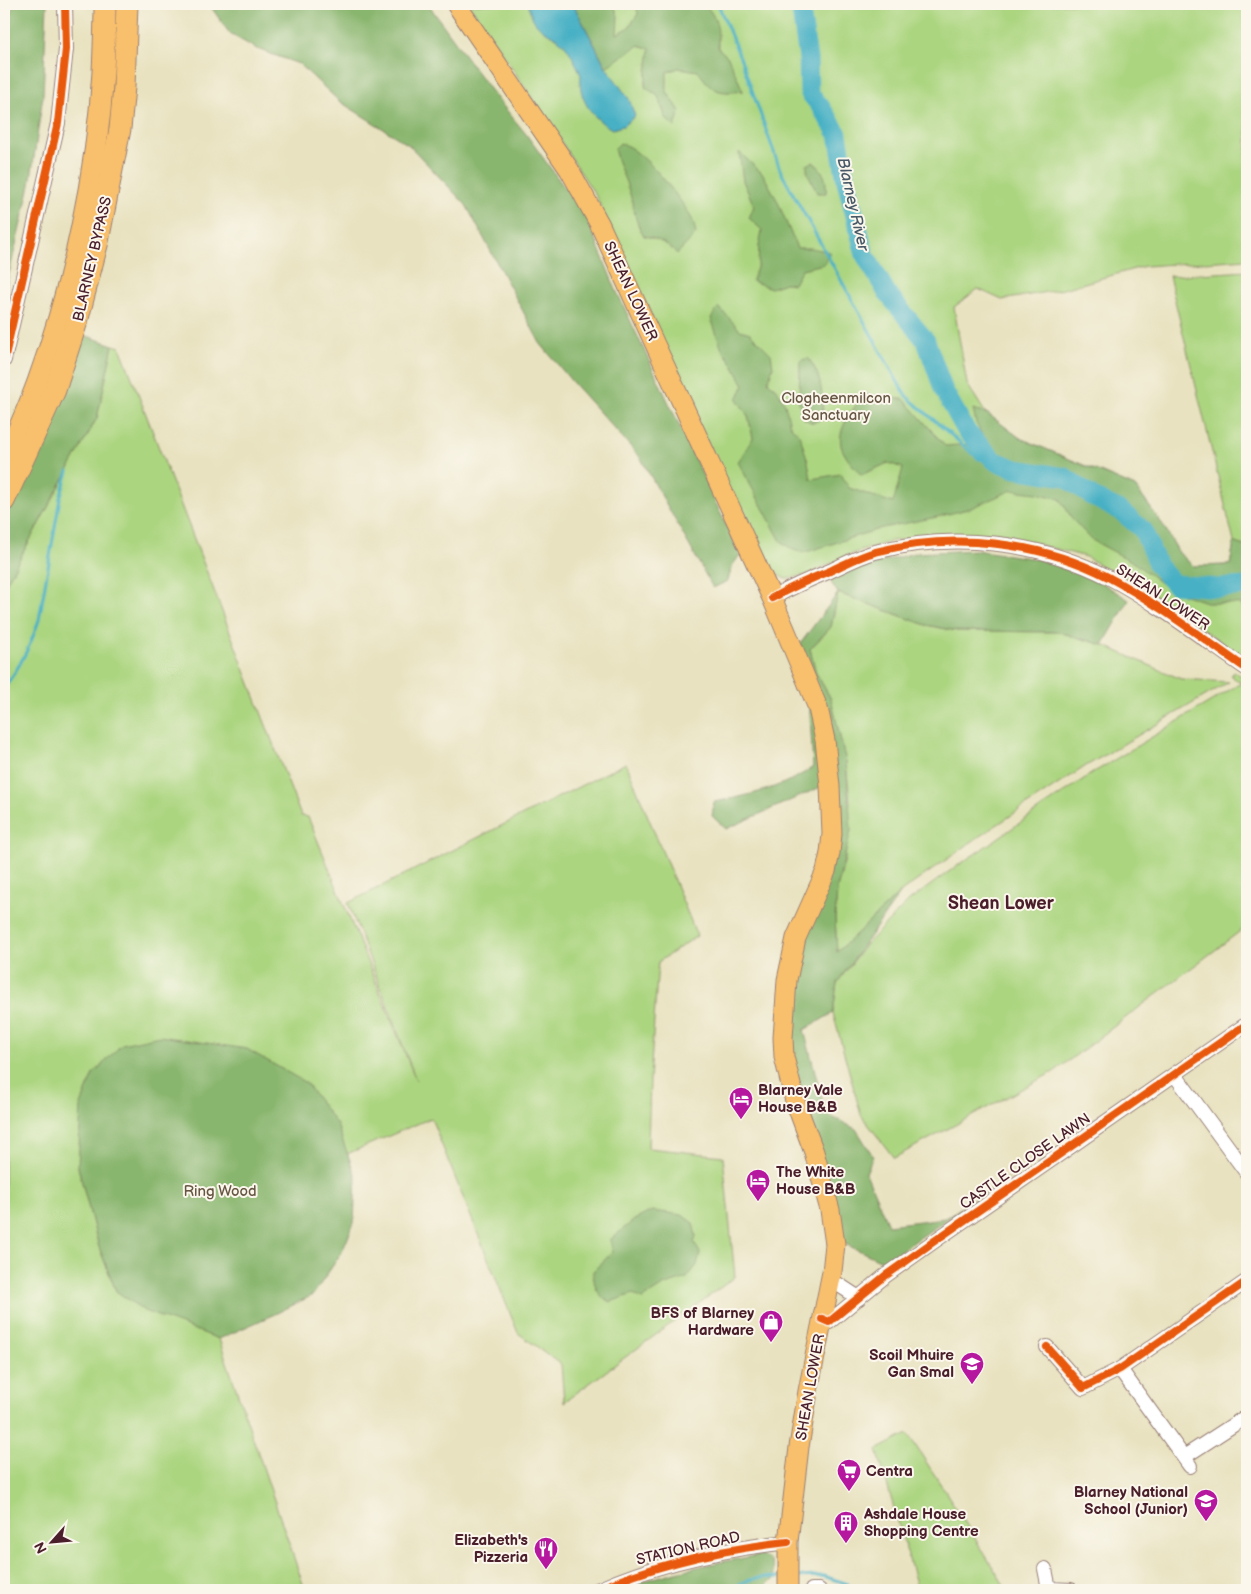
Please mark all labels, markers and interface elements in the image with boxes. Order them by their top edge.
water label: Blarney River [833,156,873,254]
street label: BLARNEY BYPASS [69,195,116,323]
street label: SHEAN LOWER [599,238,662,344]
park label: Clogheenmilcon Sanctuary [781,389,891,425]
street label: SHEAN LOWER [1112,560,1213,635]
district label: Shean Lower [948,893,1055,914]
place label: Blarney Vale House B&B [758,1081,843,1117]
hotel icon: Blarney Vale House B&B [728,1086,754,1120]
street label: CASTLE CLOSE LAWN [956,1109,1094,1214]
place label: The White House B&B [776,1163,856,1199]
hotel icon: The White House B&B [745,1168,771,1202]
park label: Ring Wood [183,1182,257,1201]
place label: BFS of Blarney Hardware [650,1304,754,1340]
shop icon: BFS of Blarney Hardware [758,1309,784,1343]
street label: SHEAN LOWER [792,1332,829,1442]
place label: Scoil Mhuire Gan Smal [869,1346,954,1382]
school or university icon: Scoil Mhuire Gan Smal [959,1351,985,1385]
supermarket icon: Centra [836,1458,862,1492]
place label: Centra [866,1462,913,1481]
place label: Blarney National School (Junior) [1074,1483,1188,1519]
school or university icon: Blarney National School (Junior) [1193,1488,1219,1522]
place label: Ashdale House Shopping Centre [863,1505,979,1541]
building icon: Ashdale House Shopping Centre [833,1510,859,1544]
north arrow [28,1516,78,1566]
street label: STATION ROAD [634,1527,742,1570]
place label: Elizabeth's Pizzeria [454,1531,528,1567]
restaurant icon: Elizabeth's Pizzeria [533,1536,559,1570]
text: N [31,1539,51,1556]

